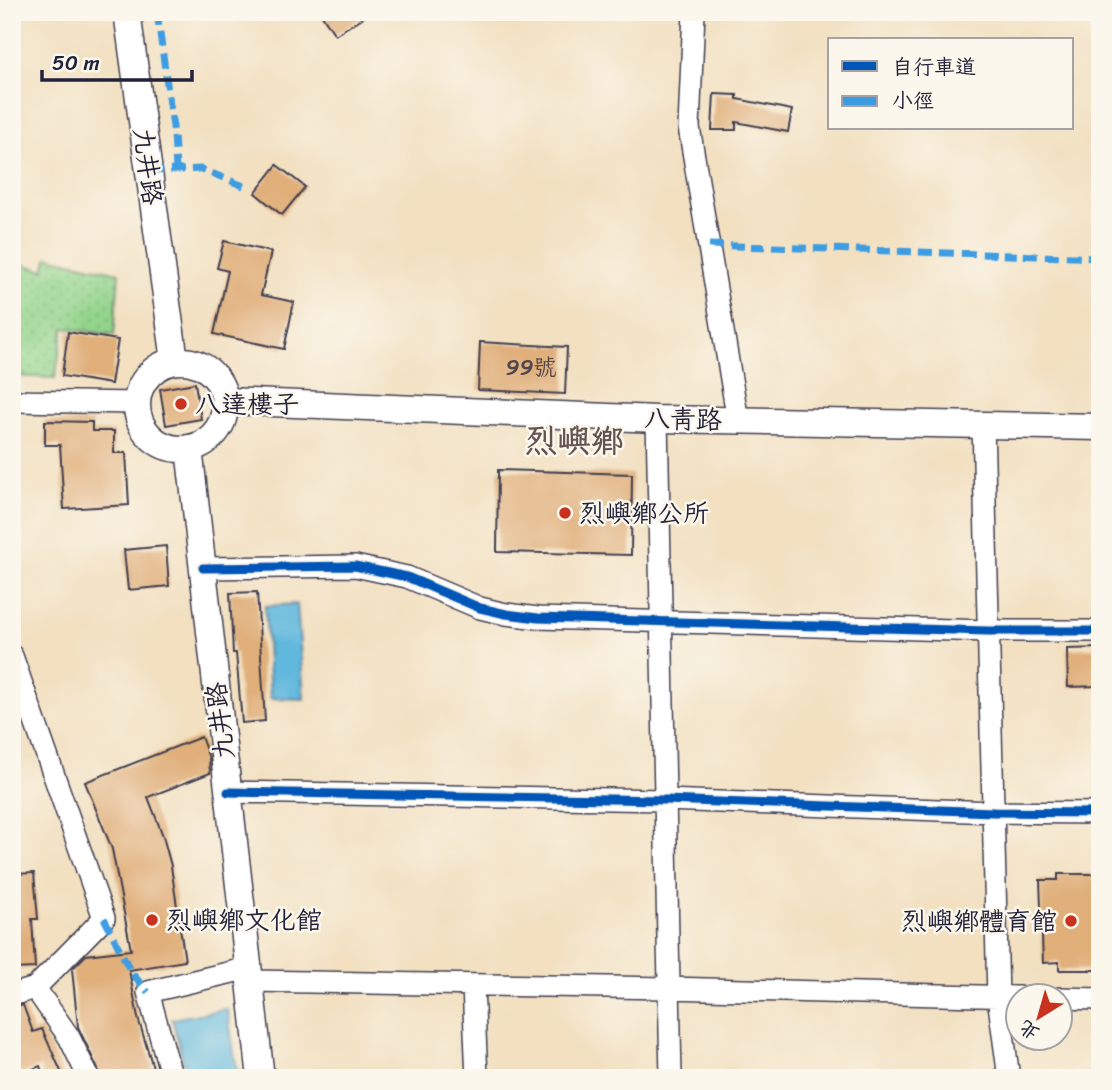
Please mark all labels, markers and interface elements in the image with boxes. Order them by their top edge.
scale bar [42,38,192,82]
legend [828,38,1074,130]
text: 50 m [52,44,100,82]
text: 自行車道 [892,48,976,86]
text: 小徑 [892,82,934,120]
street label: 九井路 [120,124,176,208]
house number: 99號 [505,347,557,388]
place label: 八達樓子 [195,381,299,427]
street label: 八青路 [644,395,722,443]
marker: 八達樓子 [173,396,189,412]
district label: 烈嶼鄉 [525,412,624,470]
place label: 烈嶼鄉公所 [579,490,709,536]
marker: 烈嶼鄉公所 [557,505,573,521]
street label: 九井路 [192,679,248,763]
place label: 烈嶼鄉文化館 [166,897,322,943]
place label: 烈嶼鄉體育館 [901,898,1057,944]
marker: 烈嶼鄉文化館 [144,912,160,928]
marker: 烈嶼鄉體育館 [1063,913,1079,929]
north arrow [1004,982,1074,1052]
text: 北 [1012,1011,1047,1049]

